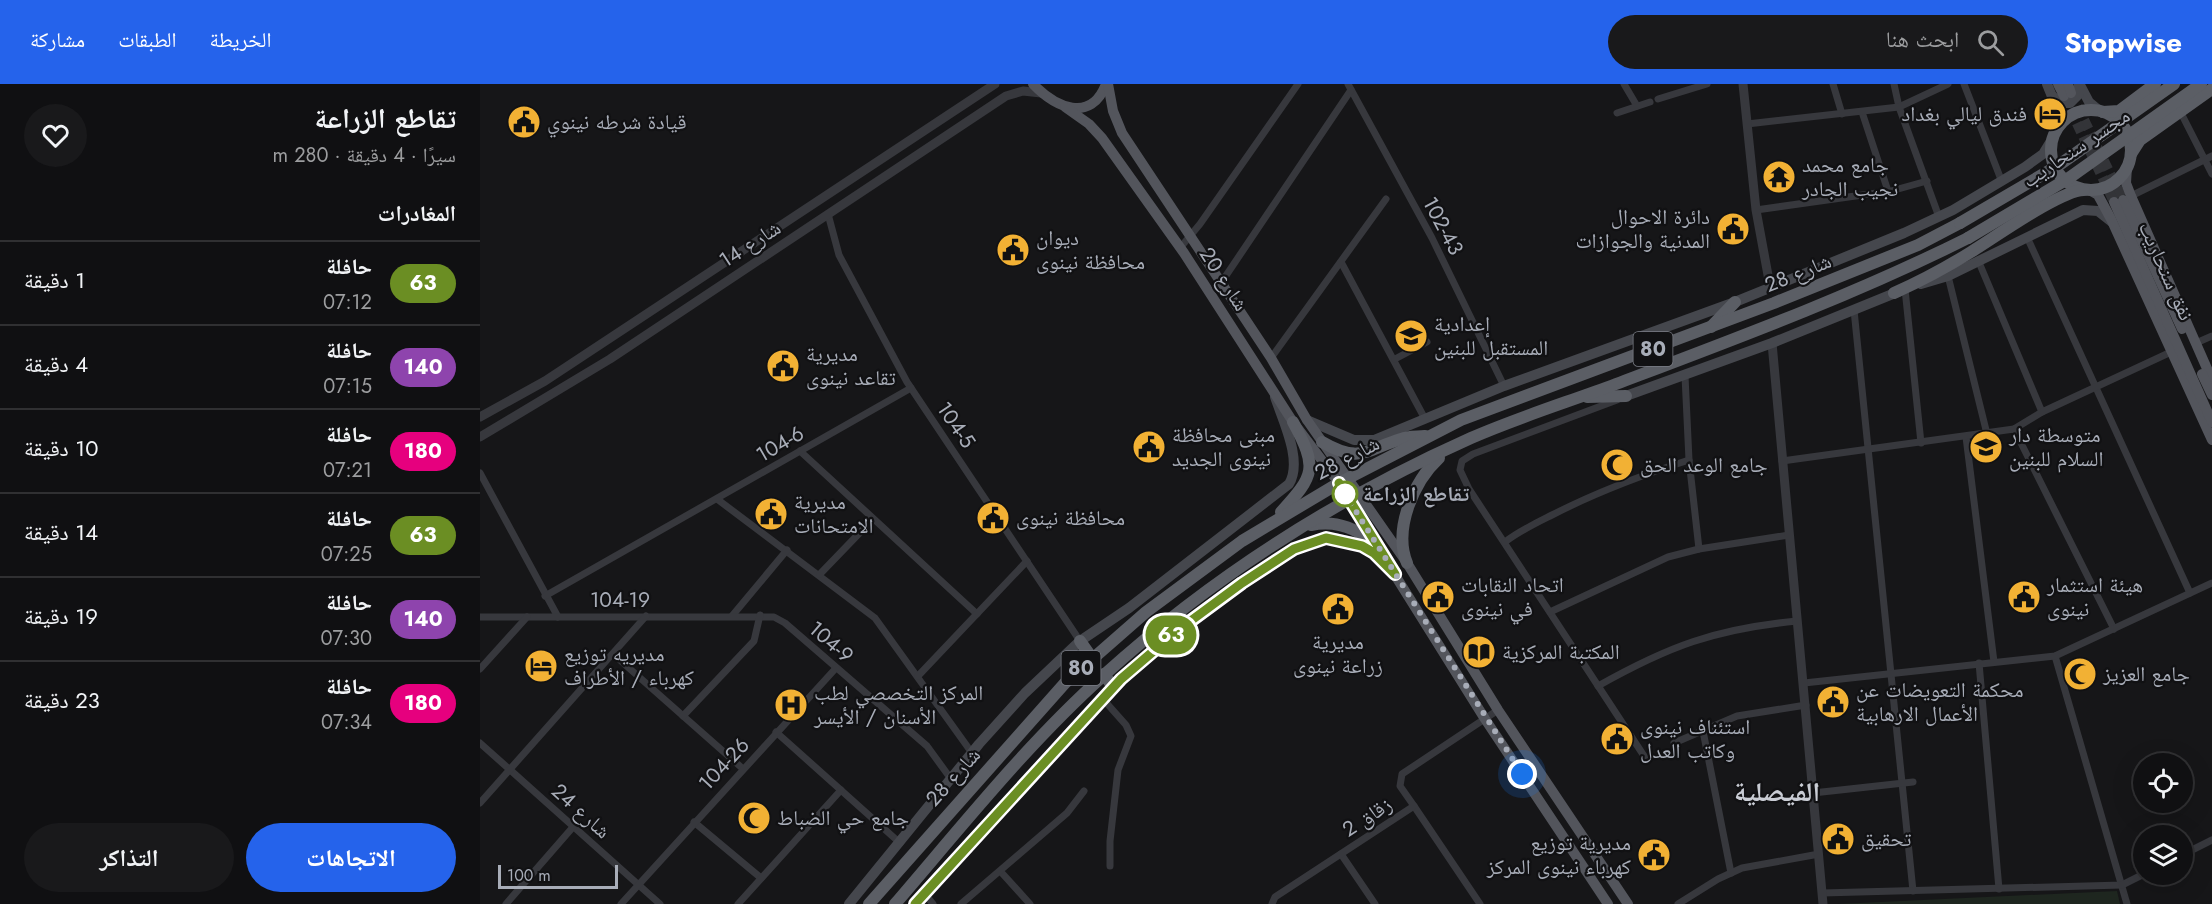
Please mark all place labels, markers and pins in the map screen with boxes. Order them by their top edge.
hotel icon: فندق ليالي بغداد [2032,96,2068,132]
place label: فندق ليالي بغداد [1902,99,2027,130]
public building icon: قيادة شرطه نينوي [506,104,542,140]
place label: قيادة شرطه نينوي [547,107,686,138]
place label: جامع محمد نجيب الجادر [1801,150,1898,204]
temple icon: جامع محمد نجيب الجادر [1761,159,1797,195]
place label: دائرة الاحوال المدنية والجوازات [1575,202,1710,256]
public building icon: دائرة الاحوال المدنية والجوازات [1715,211,1751,247]
place label: ديوان محافظة نينوى [1036,223,1145,277]
public building icon: ديوان محافظة نينوى [995,232,1031,268]
place label: إعدادية المستقبل للبنين [1434,309,1548,363]
school or university icon: إعدادية المستقبل للبنين [1393,318,1429,354]
place label: مديرية تقاعد نينوى [806,339,896,393]
public building icon: مديرية تقاعد نينوى [765,348,801,384]
place label: مبنى محافظة نينوى الجديد [1172,420,1275,474]
place label: متوسطة دار السلام للبنين [2008,420,2103,474]
public building icon: مبنى محافظة نينوى الجديد [1131,429,1167,465]
school or university icon: متوسطة دار السلام للبنين [1968,429,2004,465]
mosque icon: جامع الوعد الحق [1599,447,1635,483]
place label: جامع الوعد الحق [1640,450,1768,480]
place label: تقاطع الزراعة [1363,479,1469,509]
marker: تقاطع الزراعة [1332,481,1358,507]
place label: مديرية الامتحانات [794,487,874,541]
public building icon: مديرية الامتحانات [753,496,789,532]
public building icon: محافظة نينوى [975,500,1011,536]
place label: محافظة نينوى [1016,503,1125,533]
place label: اتحاد النقابات في نينوى [1461,570,1564,625]
place label: هيئة استثمار نينوى [2046,570,2143,624]
public building icon: اتحاد النقابات في نينوى [1420,579,1456,615]
public building icon: هيئة استثمار نينوى [2006,579,2042,615]
public building icon: مديرية زراعة نينوى [1320,591,1356,627]
place label: مديرية زراعة نينوى [1293,627,1383,681]
library icon: المكتبة المركزية [1461,634,1497,670]
place label: المكتبة المركزية [1502,637,1620,667]
place label: مديريه توزيع كهرباء / الأطراف [564,639,694,693]
hotel icon: مديريه توزيع كهرباء / الأطراف [523,648,559,684]
mosque icon: جامع العزيز [2062,656,2098,692]
place label: جامع العزيز [2102,659,2190,689]
place label: محكمة التعويضات عن الأعمال الارهابية [1856,675,2023,729]
place label: المركز التخصصي لطب الأسنان / الأيسر [813,678,983,732]
public building icon: محكمة التعويضات عن الأعمال الارهابية [1815,684,1851,720]
hospital icon: المركز التخصصي لطب الأسنان / الأيسر [773,687,809,723]
place label: استئناف نينوى وكاتب العدل [1640,712,1750,766]
public building icon: استئناف نينوى وكاتب العدل [1599,721,1635,757]
mosque icon: جامع حي الضباط [736,800,772,836]
place label: جامع حي الضباط [777,803,909,834]
public building icon: تحقيق [1820,821,1856,857]
place label: تحقيق [1861,824,1911,854]
place label: مديرية توزيع كهرباء نينوى المركز [1486,828,1631,882]
public building icon: مديرية توزيع كهرباء نينوى المركز [1636,837,1672,873]

